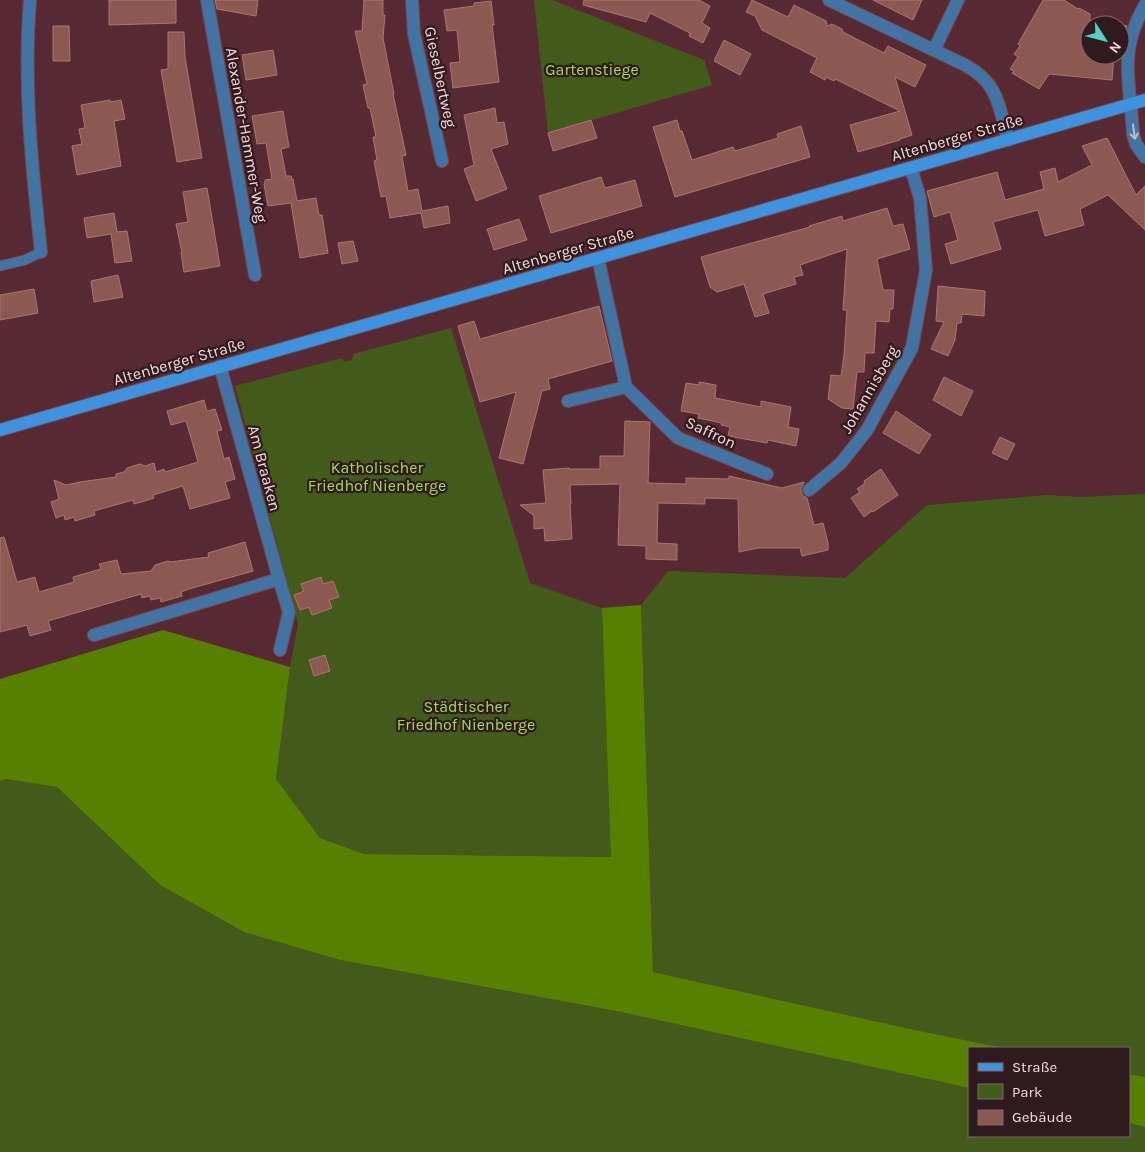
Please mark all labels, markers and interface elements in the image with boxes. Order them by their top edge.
north arrow [1080,15,1130,65]
street label: Gieselbertweg [421,25,460,129]
text: N [1105,38,1125,56]
street label: Alexander-Hammer-Weg [222,46,271,224]
park label: Gartenstiege [545,60,639,79]
street label: Altenberger Straße [889,110,1025,165]
one-way arrow [1129,124,1139,140]
street label: Altenberger Straße [500,223,636,278]
street label: Altenberger Straße [111,334,247,389]
street label: Johannisberg [837,342,902,437]
street label: Saffron [682,413,739,452]
street label: Am Braaken [244,423,285,513]
park label: Katholischer Friedhof Nienberge [308,458,446,495]
park label: Städtischer Friedhof Nienberge [397,697,535,734]
legend [968,1047,1130,1137]
text: Straße [1012,1058,1057,1076]
text: Park [1012,1083,1042,1101]
text: Gebäude [1012,1108,1072,1126]

